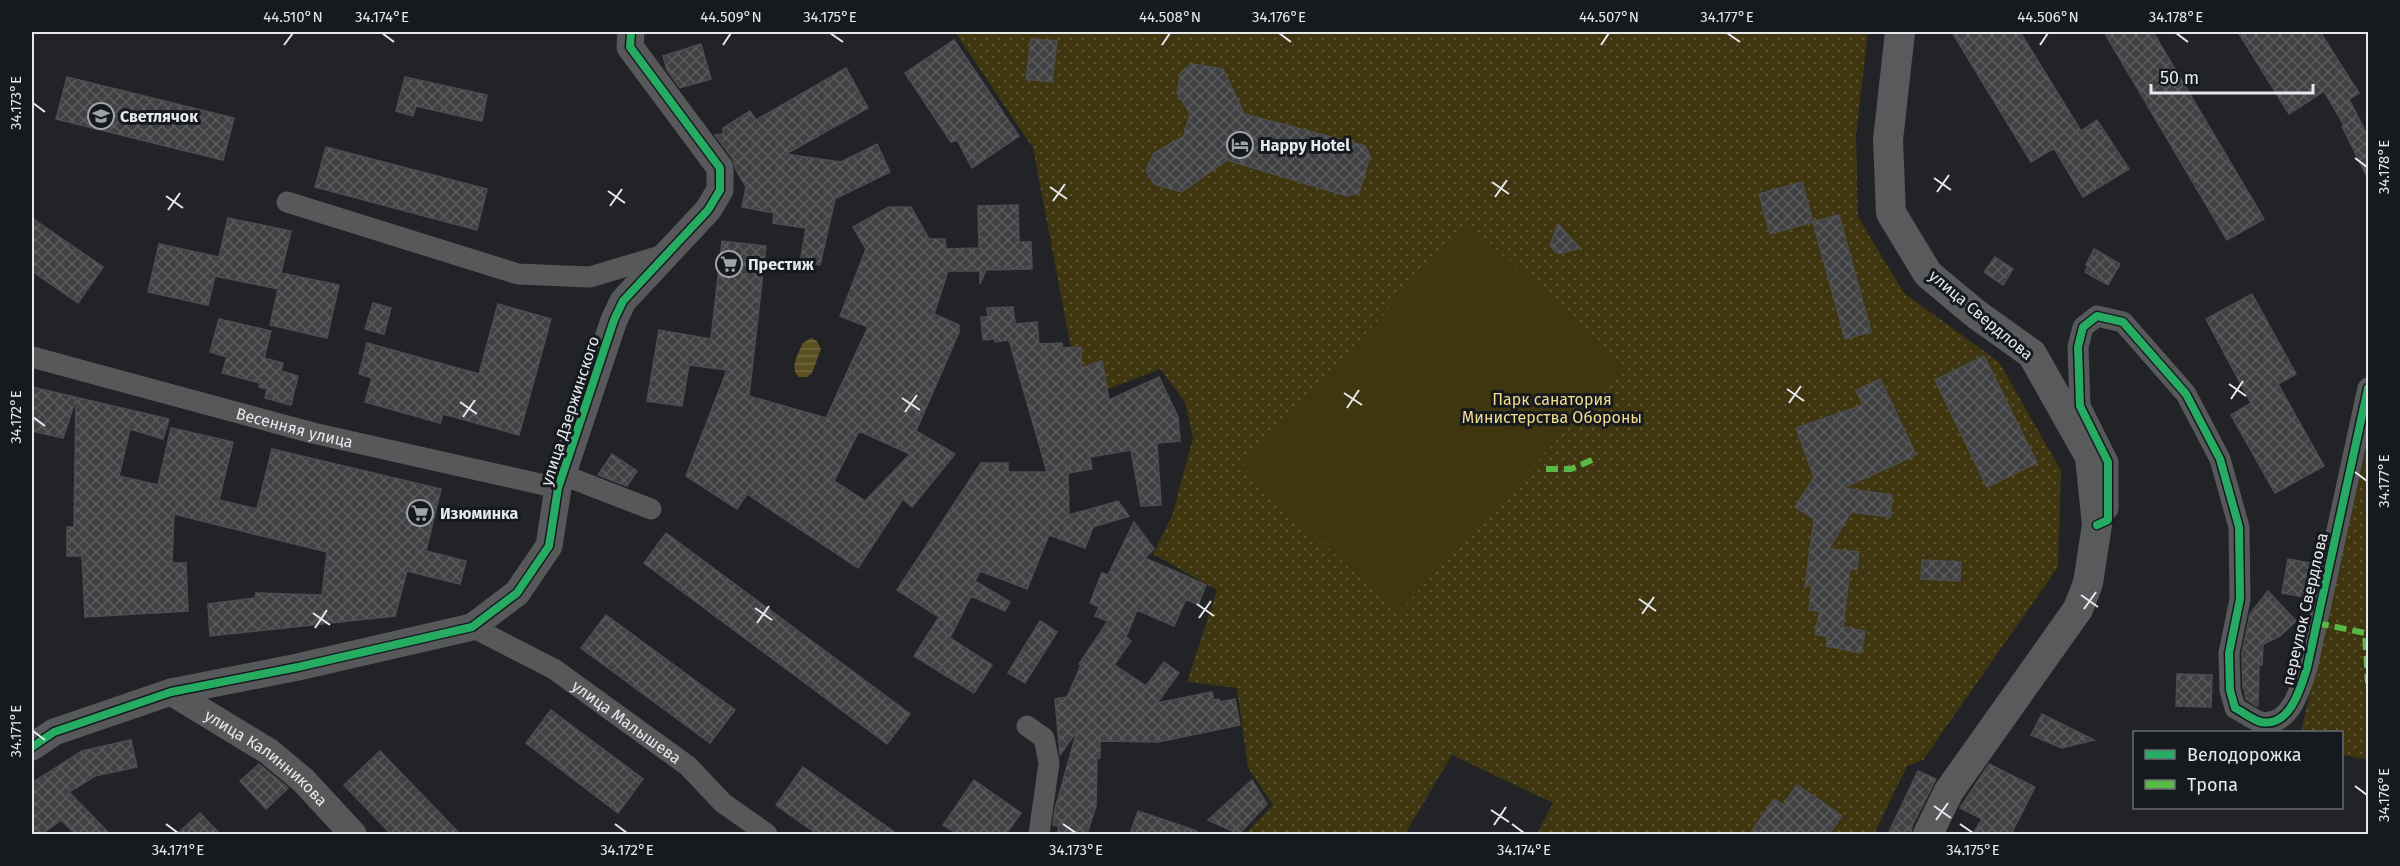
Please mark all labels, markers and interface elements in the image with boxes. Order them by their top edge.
text: 44.510°N [263,8,323,26]
text: 34.174°E [355,8,409,26]
text: 44.509°N [700,8,762,26]
text: 34.175°E [803,8,857,26]
text: 44.508°N [1139,8,1201,26]
text: 34.176°E [1252,8,1306,26]
text: 44.507°N [1579,8,1639,26]
text: 34.177°E [1700,8,1754,26]
text: 44.506°N [2017,8,2079,26]
text: 34.178°E [2149,8,2203,26]
scale bar [2151,57,2313,95]
text: 50 m [2160,67,2199,89]
text: 34.173°E [7,76,25,130]
school or university icon: Светлячок [86,101,116,131]
place label: Светлячок [120,107,198,126]
hotel icon: Happy Hotel [1225,130,1255,160]
place label: Happy Hotel [1260,136,1350,155]
text: 34.178°E [2375,140,2393,194]
supermarket icon: Престиж [714,249,744,279]
place label: Престиж [748,255,815,274]
street label: улица Свердлова [1925,266,2037,364]
street label: улица Дзержинского [537,334,603,488]
text: 34.172°E [7,390,25,444]
park label: Парк санатория Министерства Обороны [1462,390,1642,427]
street label: Весенняя улица [234,403,355,451]
text: 34.177°E [2375,454,2393,508]
supermarket icon: Изюминка [405,498,435,528]
place label: Изюминка [440,504,519,523]
street label: переулок Свердлова [2278,531,2332,687]
street label: улица Малышева [569,676,685,768]
text: 34.171°E [7,705,25,757]
street label: улица Калинникова [201,705,332,810]
legend [2133,731,2343,809]
text: Велодорожка [2187,744,2302,766]
text: 34.176°E [2375,768,2393,822]
text: Тропа [2187,774,2238,796]
text: 34.171°E [152,841,204,859]
text: 34.172°E [600,841,654,859]
text: 34.173°E [1049,841,1103,859]
text: 34.174°E [1497,841,1551,859]
text: 34.175°E [1946,841,2000,859]

